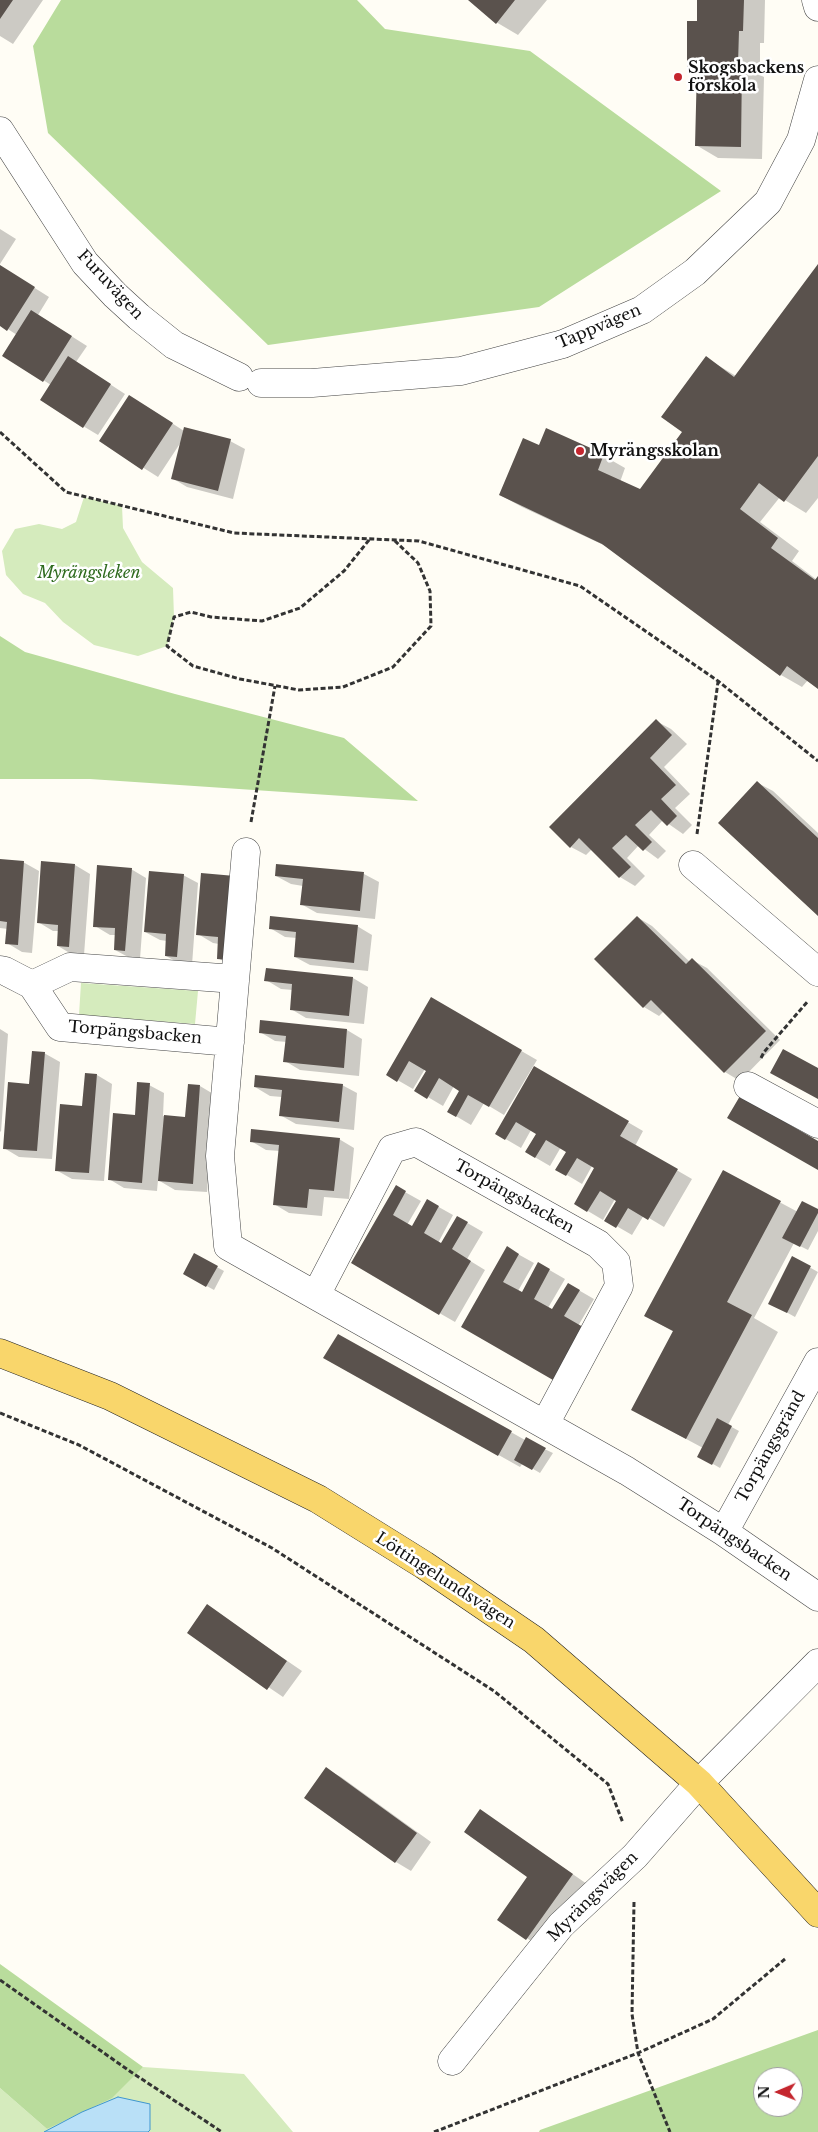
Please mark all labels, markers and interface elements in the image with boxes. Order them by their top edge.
place label: Skogsbackens förskola [688,58,804,96]
marker: Skogsbackens förskola [672,71,684,83]
street label: Furuvägen [73,246,147,324]
street label: Tappvägen [554,301,644,353]
place label: Myrängsskolan [590,441,719,461]
marker: Myrängsskolan [574,445,586,457]
park label: Myrängsleken [38,563,140,583]
street label: Torpängsbacken [67,1018,203,1048]
street label: Torpängsbacken [451,1156,577,1238]
street label: Torpängsgränd [732,1388,810,1506]
street label: Torpängsbacken [673,1495,795,1585]
street label: Löttingelundsvägen [372,1529,518,1633]
street label: Myrängsvägen [544,1848,642,1946]
north arrow [753,2067,803,2117]
text: N [755,2086,773,2099]

